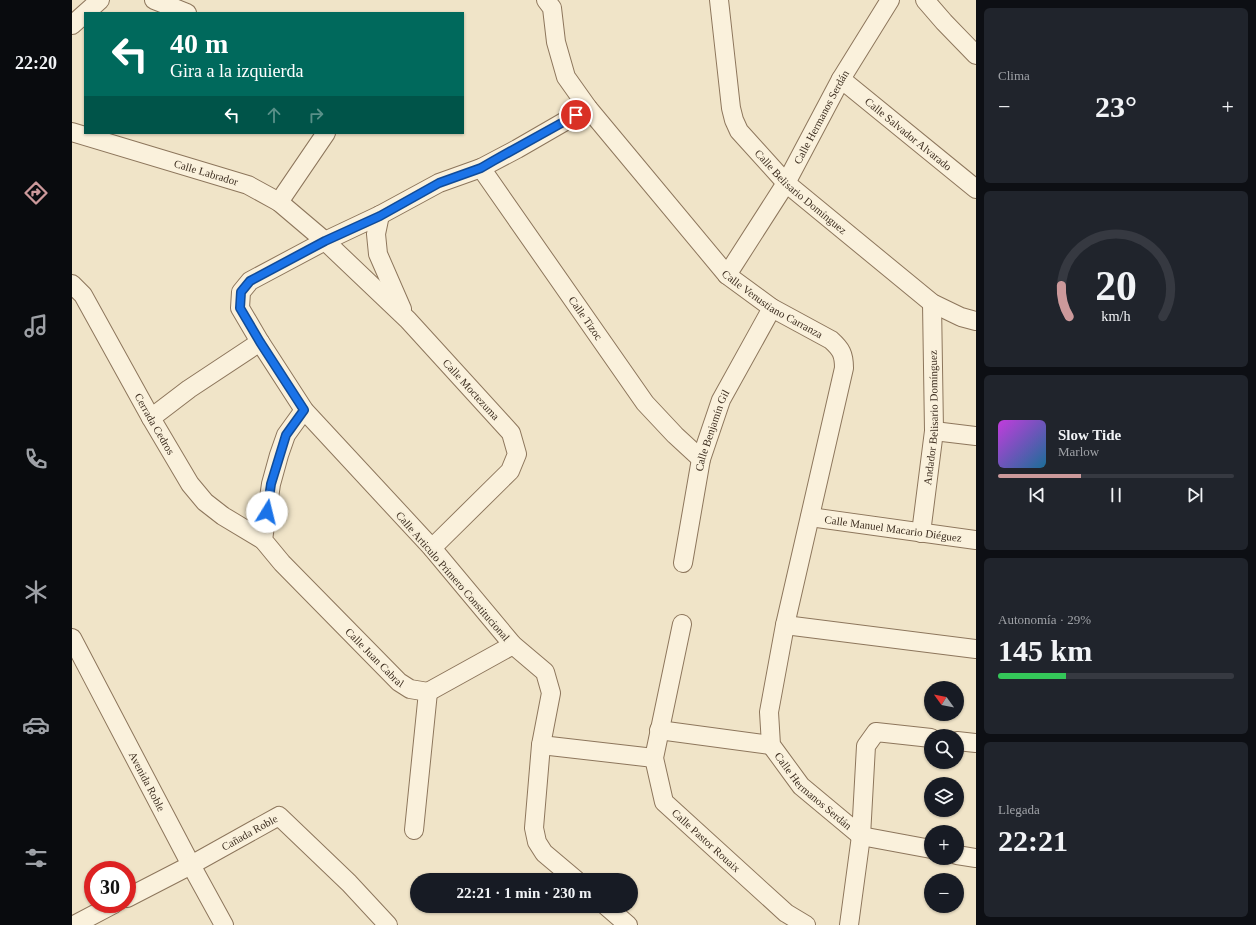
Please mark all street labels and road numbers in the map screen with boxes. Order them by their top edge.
street label: Calle Hermanos Serdán [791,67,851,166]
street label: Calle Salvador Alvarado [863,95,955,173]
street label: Calle Belisario Domínguez [753,147,849,236]
street label: Calle Labrador [173,157,240,188]
street label: Calle Venustiano Carranza [719,268,825,340]
street label: Calle Tizoc [566,294,605,342]
street label: Andador Belisario Domínguez [921,350,940,486]
street label: Calle Moctezuma [441,357,502,422]
street label: Calle Benjamín Gil [693,387,732,472]
street label: Cerrada Cedros [132,391,177,457]
street label: Calle Articulo Primero Constitucional [394,509,512,643]
street label: Calle Manuel Macario Diéguez [824,513,963,544]
street label: Calle Juan Cabral [343,625,406,690]
street label: Avenida Roble [127,750,168,813]
street label: Calle Hermanos Serdán [772,750,855,832]
street label: Calle Pastor Rouaix [670,806,743,875]
street label: Cañada Roble [220,812,280,853]

